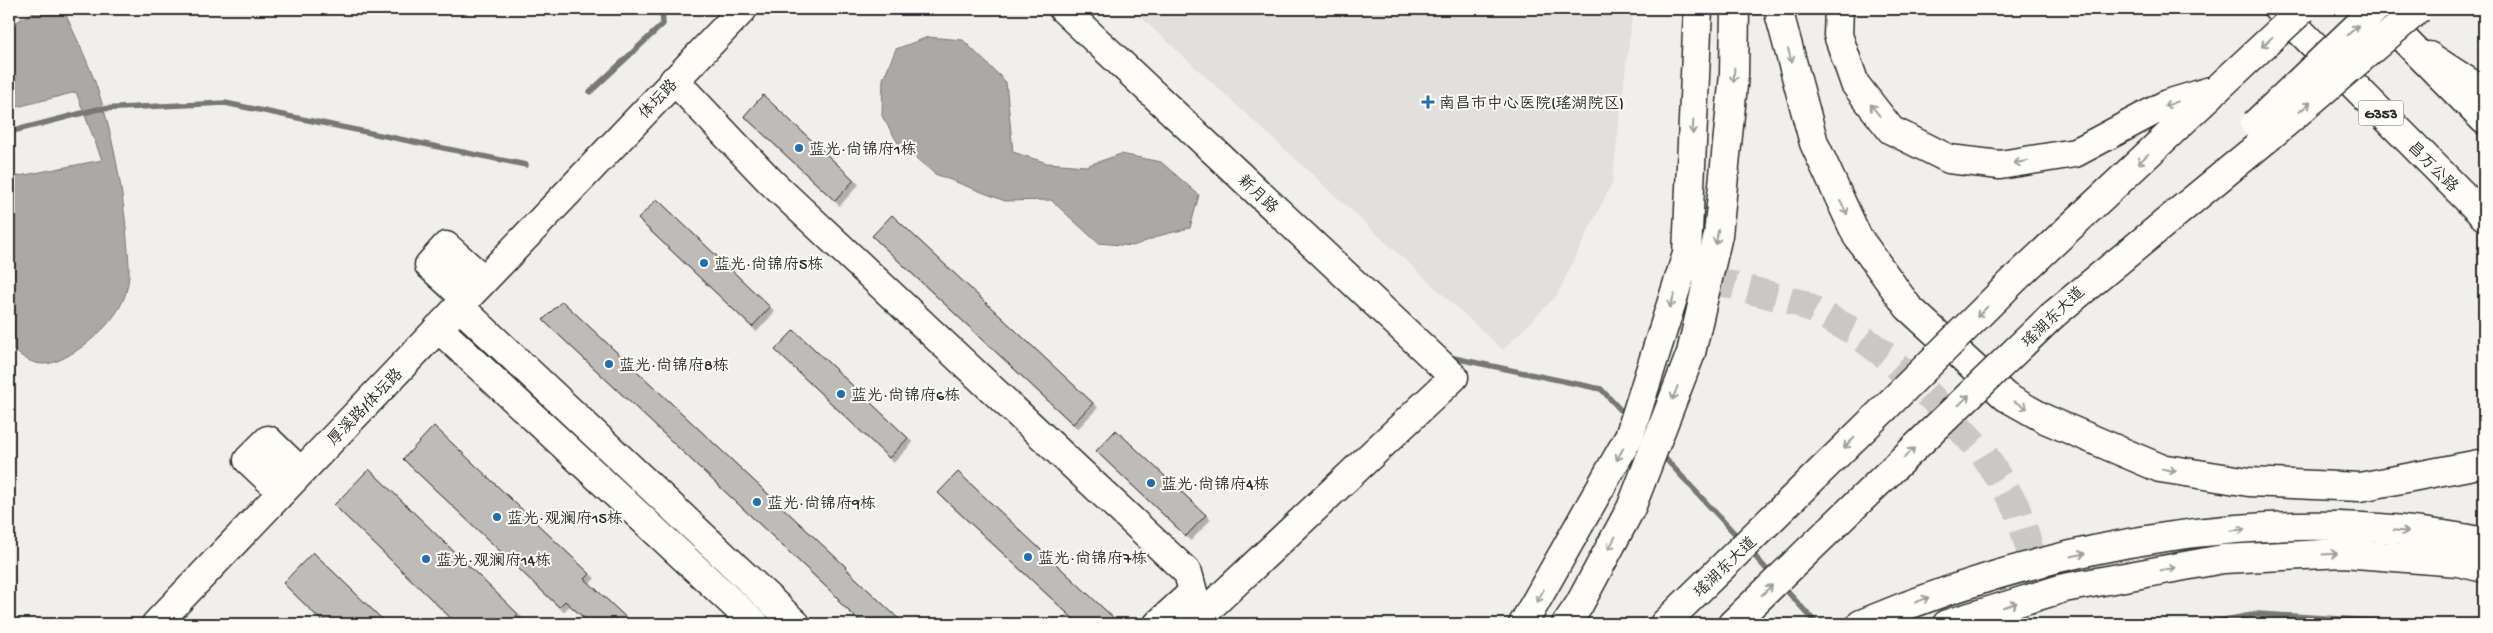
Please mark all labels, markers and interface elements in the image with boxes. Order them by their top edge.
one-way arrow [2346,24,2359,36]
one-way arrow [2261,36,2274,48]
one-way arrow [1786,47,1796,63]
one-way arrow [1729,66,1739,83]
street label: 体坛路 [635,75,683,124]
place label: 南昌市中心医院(瑶湖院区) [1439,94,1624,115]
marker: 南昌市中心医院(瑶湖院区) [1421,95,1435,109]
one-way arrow [2163,100,2179,109]
road number: G353 [2358,100,2404,126]
one-way arrow [2298,101,2311,112]
one-way arrow [1870,104,1881,117]
one-way arrow [1688,119,1697,135]
street label: 昌万公路 [2402,138,2462,198]
place label: 蓝光·尚锦府1栋 [809,140,917,161]
marker: 蓝光·尚锦府1栋 [793,142,805,154]
one-way arrow [2137,153,2150,165]
one-way arrow [2013,157,2029,167]
street label: 新月路 [1233,171,1282,219]
one-way arrow [1840,201,1850,216]
one-way arrow [1712,228,1722,244]
place label: 蓝光·尚锦府5栋 [714,255,823,276]
marker: 蓝光·尚锦府5栋 [698,257,710,269]
street label: 瑶湖东大道 [2018,283,2090,353]
one-way arrow [1667,292,1677,308]
one-way arrow [1975,306,1988,318]
place label: 蓝光·尚锦府8栋 [619,356,729,377]
marker: 蓝光·尚锦府8栋 [603,358,615,370]
street label: 厚溪路/体坛路 [324,365,408,451]
one-way arrow [1670,385,1680,400]
place label: 蓝光·尚锦府6栋 [851,386,960,407]
marker: 蓝光·尚锦府6栋 [835,388,847,400]
one-way arrow [1958,394,1971,406]
one-way arrow [2013,401,2027,411]
one-way arrow [1843,437,1855,449]
one-way arrow [1614,446,1624,461]
one-way arrow [1903,447,1915,459]
one-way arrow [2161,465,2177,475]
place label: 蓝光·尚锦府4栋 [1161,475,1270,496]
marker: 蓝光·尚锦府4栋 [1145,477,1157,489]
place label: 蓝光·尚锦府9栋 [767,494,876,515]
marker: 蓝光·尚锦府9栋 [751,496,763,508]
place label: 蓝光·观澜府15栋 [507,509,623,530]
marker: 蓝光·观澜府15栋 [491,511,503,523]
one-way arrow [2230,525,2246,535]
one-way arrow [2392,526,2408,536]
street label: 瑶湖东大道 [1690,533,1762,603]
one-way arrow [1607,535,1617,550]
place label: 蓝光·尚锦府7栋 [1038,549,1147,570]
one-way arrow [2070,549,2086,559]
one-way arrow [2322,549,2338,558]
place label: 蓝光·观澜府14栋 [436,551,551,572]
marker: 蓝光·尚锦府7栋 [1022,551,1034,563]
marker: 蓝光·观澜府14栋 [420,553,432,565]
one-way arrow [2160,564,2176,574]
one-way arrow [1760,584,1773,596]
one-way arrow [1535,588,1545,603]
one-way arrow [1915,595,1930,604]
one-way arrow [2002,599,2018,609]

